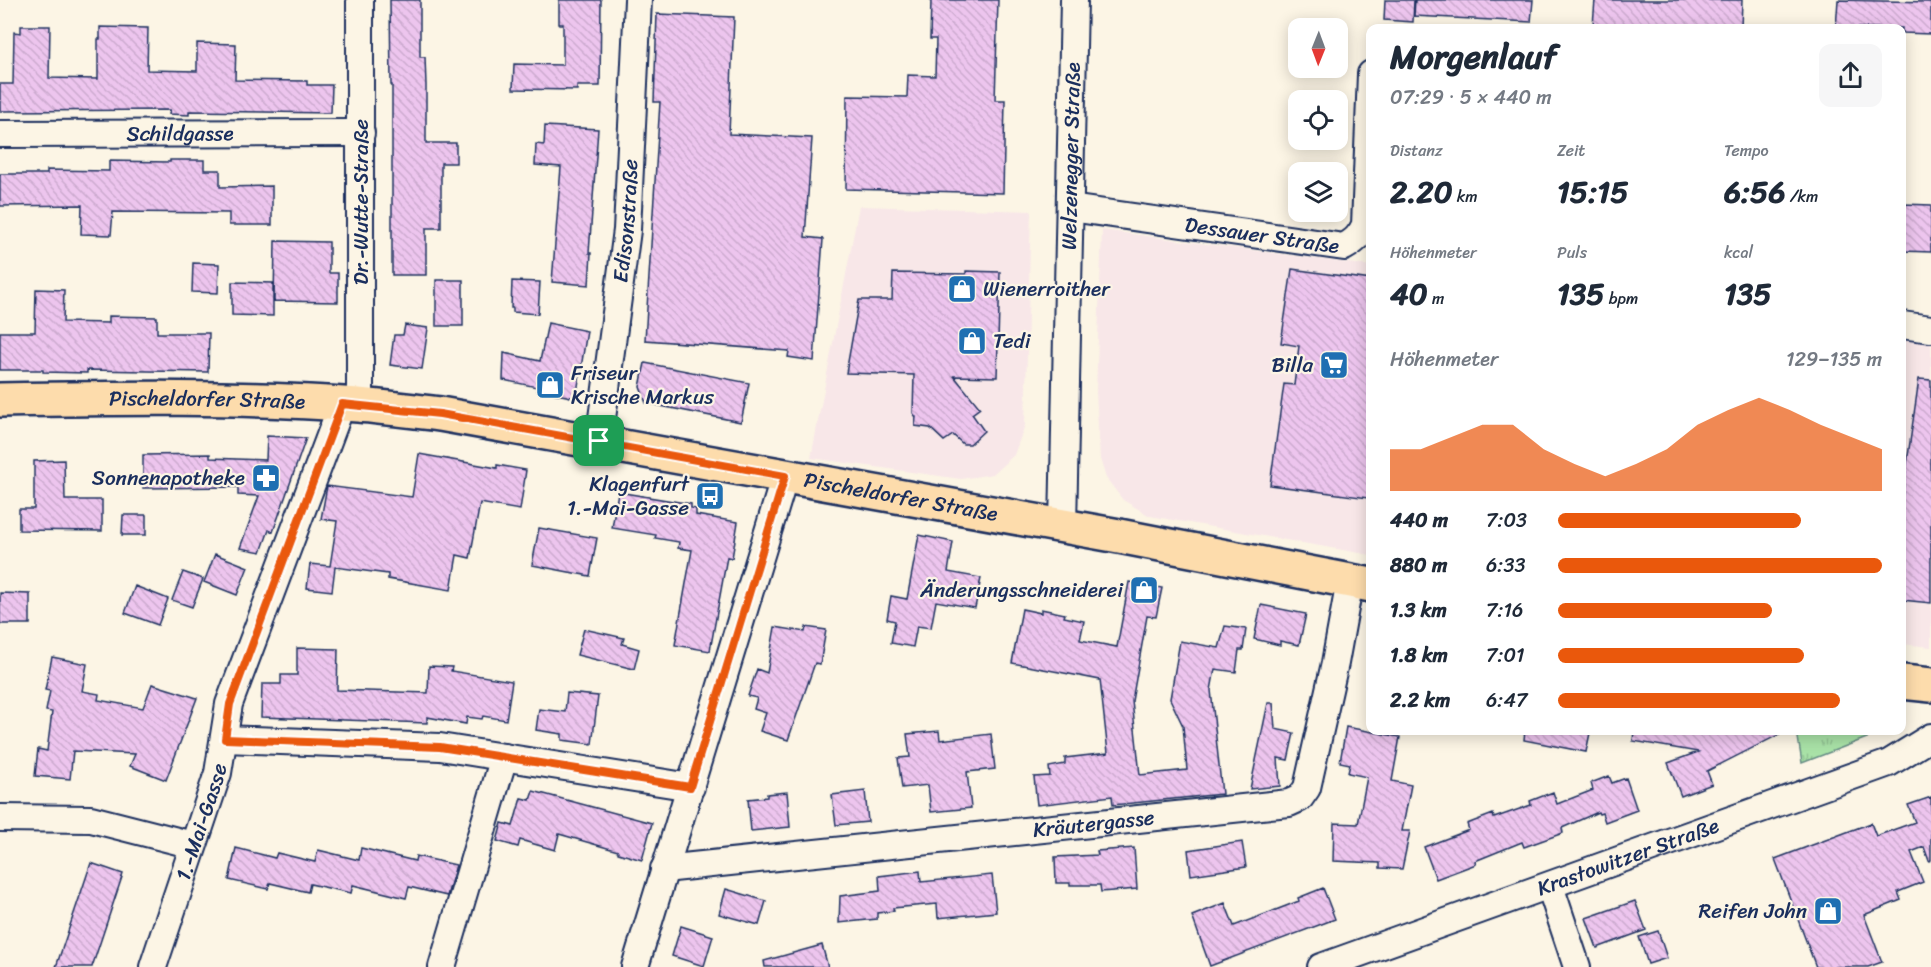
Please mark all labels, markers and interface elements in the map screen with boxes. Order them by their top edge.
north arrow [1288,18,1348,78]
map controls [1288,18,1348,222]
text: Morgenlauf [1390,28,1557,86]
button: share [1819,44,1882,107]
street label: Welzenegger Straße [1050,62,1092,250]
text: 07:29 · 5 × 440 m [1390,80,1552,115]
button: locate [1288,90,1348,150]
street label: Schildgasse [126,114,234,153]
street label: Dr.-Wutte-Straße [342,119,380,285]
text: Distanz [1390,136,1443,165]
text: Zeit [1557,136,1585,165]
text: Tempo [1724,136,1769,165]
street label: Edisonstraße [601,158,649,285]
button: layers [1288,162,1348,222]
text: 2.20 [1390,165,1453,219]
text: 15:15 [1557,165,1628,219]
text: 6:56 [1724,165,1785,219]
text: km [1453,182,1478,211]
text: /km [1785,182,1818,211]
street label: Dessauer Straße [1182,206,1342,265]
text: Höhenmeter [1390,238,1476,267]
text: Puls [1557,238,1587,267]
text: kcal [1724,238,1753,267]
text: 40 [1390,267,1428,321]
text: 135 [1557,267,1605,321]
text: 135 [1724,267,1772,321]
place label: Wienerroither [983,270,1111,308]
shop icon: Wienerroither [946,273,978,305]
text: m [1428,284,1444,313]
text: bpm [1605,284,1638,313]
place label: Tedi [993,322,1032,360]
shop icon: Tedi [956,325,988,357]
text: Höhenmeter [1390,342,1498,377]
text: 129–135 m [1786,342,1882,377]
place label: Billa [1271,346,1313,384]
supermarket icon: Billa [1318,349,1350,381]
place label: Friseur Krische Markus [571,354,714,416]
shop icon: Friseur Krische Markus [534,369,566,401]
street label: Pischeldorfer Straße [109,379,306,421]
pin [573,415,624,466]
icon: arrive [582,424,615,457]
place label: Sonnenapotheke [92,459,245,497]
street label: Pischeldorfer Straße [801,461,1001,533]
pharmacy icon: Sonnenapotheke [250,462,282,494]
place label: Klagenfurt 1.-Mai-Gasse [567,465,691,527]
bus stop icon: Klagenfurt 1.-Mai-Gasse [694,480,726,512]
text: 440 m [1390,503,1448,538]
text: 7:03 [1486,503,1527,538]
text: 880 m [1390,548,1447,583]
text: 6:33 [1486,548,1525,583]
place label: Änderungsschneiderei [919,571,1124,609]
shop icon: Änderungsschneiderei [1128,574,1160,606]
text: 1.3 km [1390,593,1447,628]
text: 7:16 [1486,593,1523,628]
text: 1.8 km [1390,638,1448,673]
text: 7:01 [1486,638,1525,673]
text: 2.2 km [1390,683,1450,718]
text: 6:47 [1486,683,1527,718]
street label: 1.-Mai-Gasse [164,760,238,886]
street label: Kräutergasse [1031,798,1157,849]
street label: Krastowitzer Straße [1531,807,1724,907]
place label: Reifen John [1699,892,1807,930]
shop icon: Reifen John [1812,895,1844,927]

